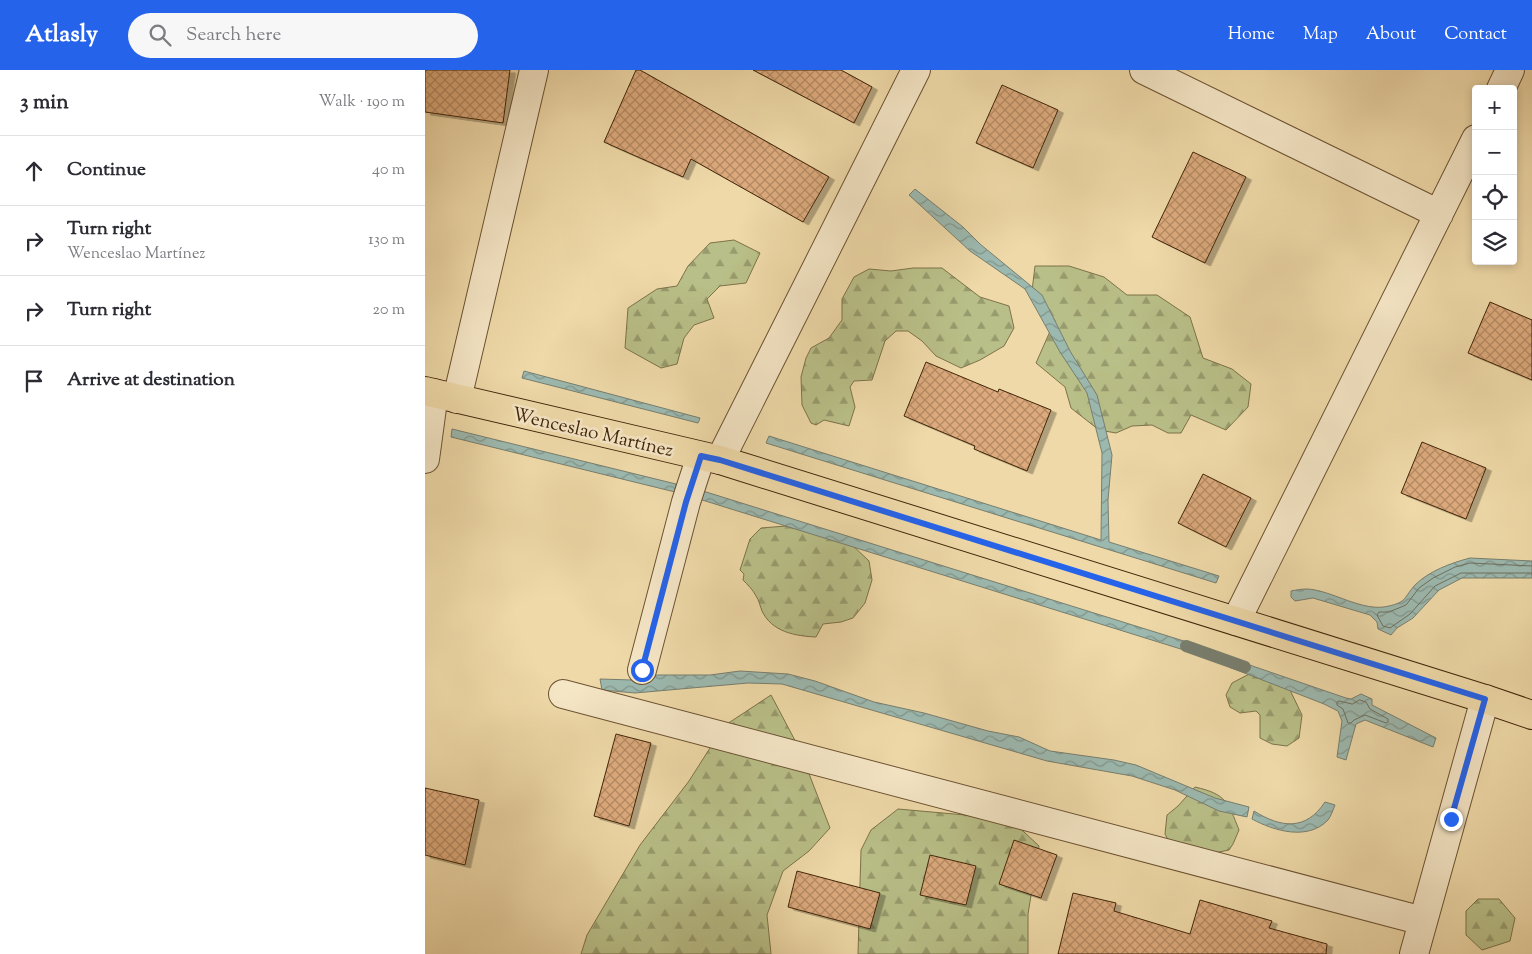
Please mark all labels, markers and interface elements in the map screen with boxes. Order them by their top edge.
search box [128,13,478,58]
text: Atlasly [25,18,98,52]
icon: search [146,21,174,49]
text: Search here [186,22,281,49]
text: Home [1228,22,1275,48]
text: Map [1303,22,1338,48]
text: About [1366,22,1416,48]
text: Contact [1444,22,1507,48]
map controls [1472,85,1517,265]
button: + [1472,85,1517,130]
text: 3 min [20,88,69,118]
text: Walk · 190 m [318,91,405,114]
button: − [1472,130,1517,175]
icon: ahead [20,157,48,185]
text: Continue [67,157,146,184]
text: 40 m [372,159,405,182]
button: locate [1472,175,1517,220]
text: Turn right [67,216,151,243]
button: layers [1472,220,1517,265]
icon: right [20,227,48,255]
text: 130 m [368,229,405,252]
text: Wenceslao Martínez [67,243,205,266]
icon: right [20,297,48,325]
text: Turn right [67,297,151,324]
text: 20 m [372,299,405,322]
icon: arrive [20,367,48,395]
text: Arrive at destination [67,367,235,394]
street label: Wenceslao Martínez [509,402,676,465]
route start [631,659,654,682]
route end [1440,808,1463,831]

